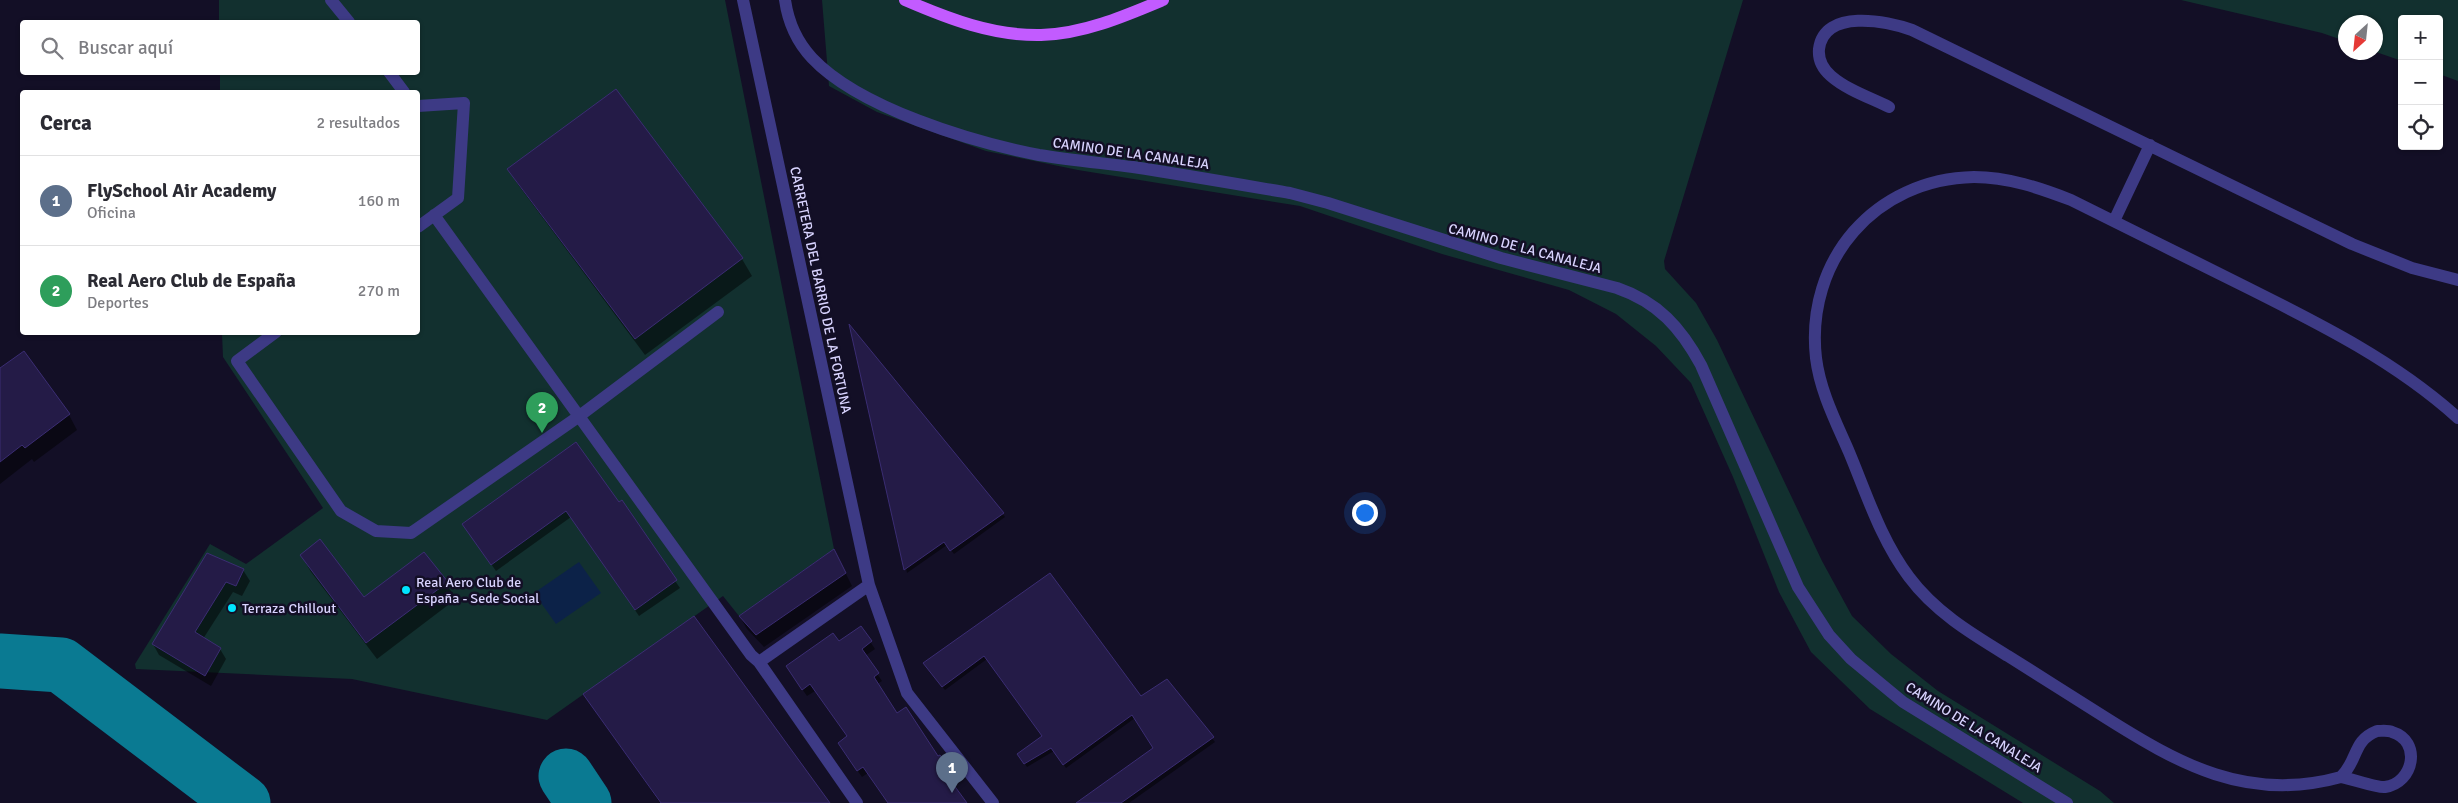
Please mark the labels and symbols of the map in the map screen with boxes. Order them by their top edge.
north arrow [2338,15,2383,60]
street label: CAMINO DE LA CANALEJA [1052,134,1211,173]
street label: CARRETERA DEL BARRIO DE LA FORTUNA [786,165,855,416]
street label: CAMINO DE LA CANALEJA [1446,220,1604,277]
pin: 2 [526,392,558,433]
your location [1352,500,1378,526]
place label: Real Aero Club de España - Sede Social [416,574,539,607]
marker: Real Aero Club de España - Sede Social [400,584,412,596]
place label: Terraza Chillout [242,600,336,617]
marker: Terraza Chillout [226,602,238,614]
street label: CAMINO DE LA CANALEJA [1902,678,2046,777]
pin: 1 [936,752,968,793]

